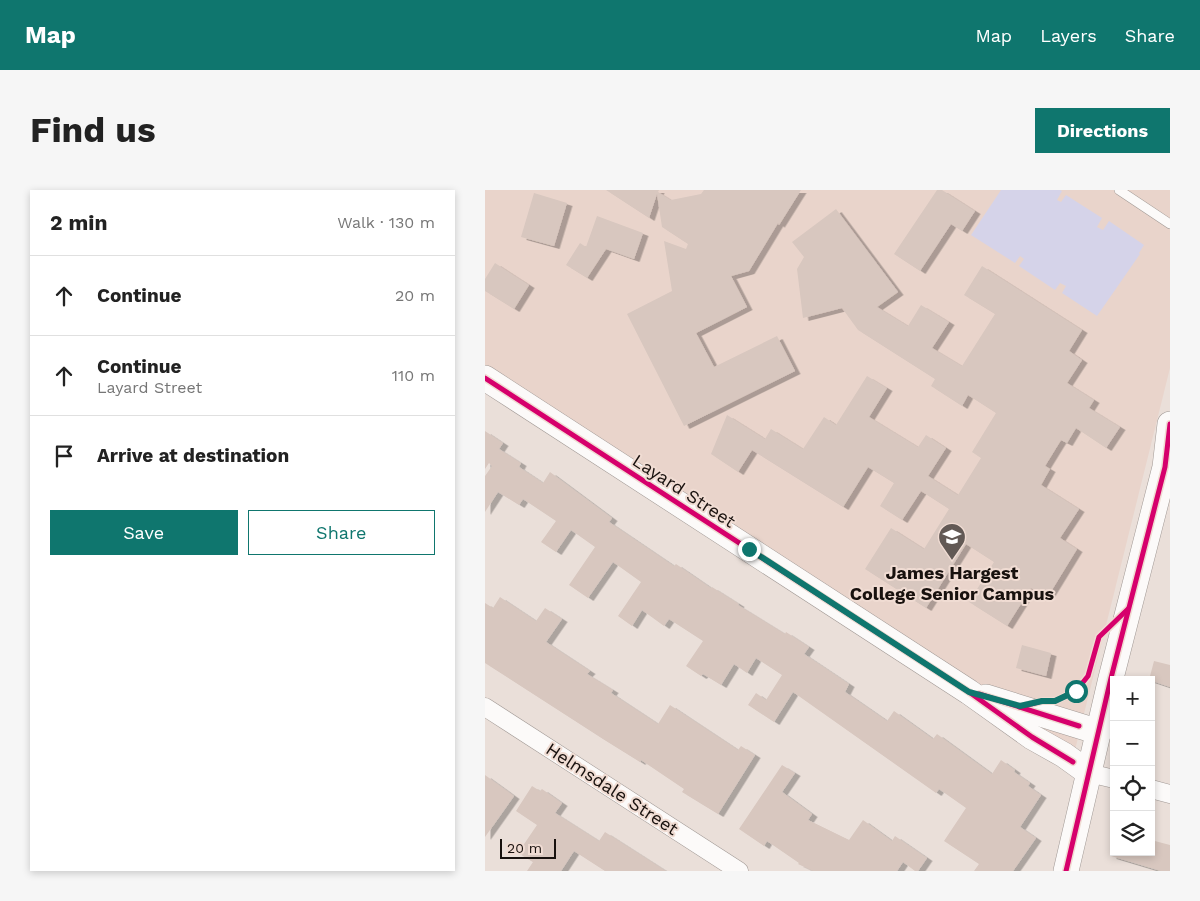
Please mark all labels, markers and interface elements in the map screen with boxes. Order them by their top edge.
text: Map [25,21,76,49]
text: Map [975,25,1012,46]
text: Layers [1040,25,1097,46]
text: Share [1125,25,1175,46]
button: Directions [1035,108,1170,153]
text: Find us [30,109,156,151]
text: 2 min [50,210,107,235]
text: Walk · 130 m [337,213,435,232]
icon: ahead [50,282,78,310]
text: Continue [97,284,181,307]
text: 20 m [395,286,435,305]
text: Continue [97,355,181,378]
icon: ahead [50,362,78,390]
text: 110 m [392,366,435,385]
text: Layard Street [97,378,202,397]
icon: arrive [50,442,78,470]
text: Arrive at destination [97,444,289,467]
street label: Layard Street [629,450,740,532]
button: Save [50,510,238,555]
button: Share [248,510,435,555]
school or university icon: James Hargest College Senior Campus [937,522,967,561]
route end [738,538,761,561]
place label: James Hargest College Senior Campus [850,562,1055,604]
map controls [1110,676,1155,856]
button: + [1110,676,1155,721]
route start [1065,680,1088,703]
button: − [1110,721,1155,766]
street label: Helmsdale Street [542,738,683,839]
button: locate [1110,766,1155,811]
button: layers [1110,811,1155,856]
scale bar [500,836,556,859]
text: 20 m [507,840,542,856]

